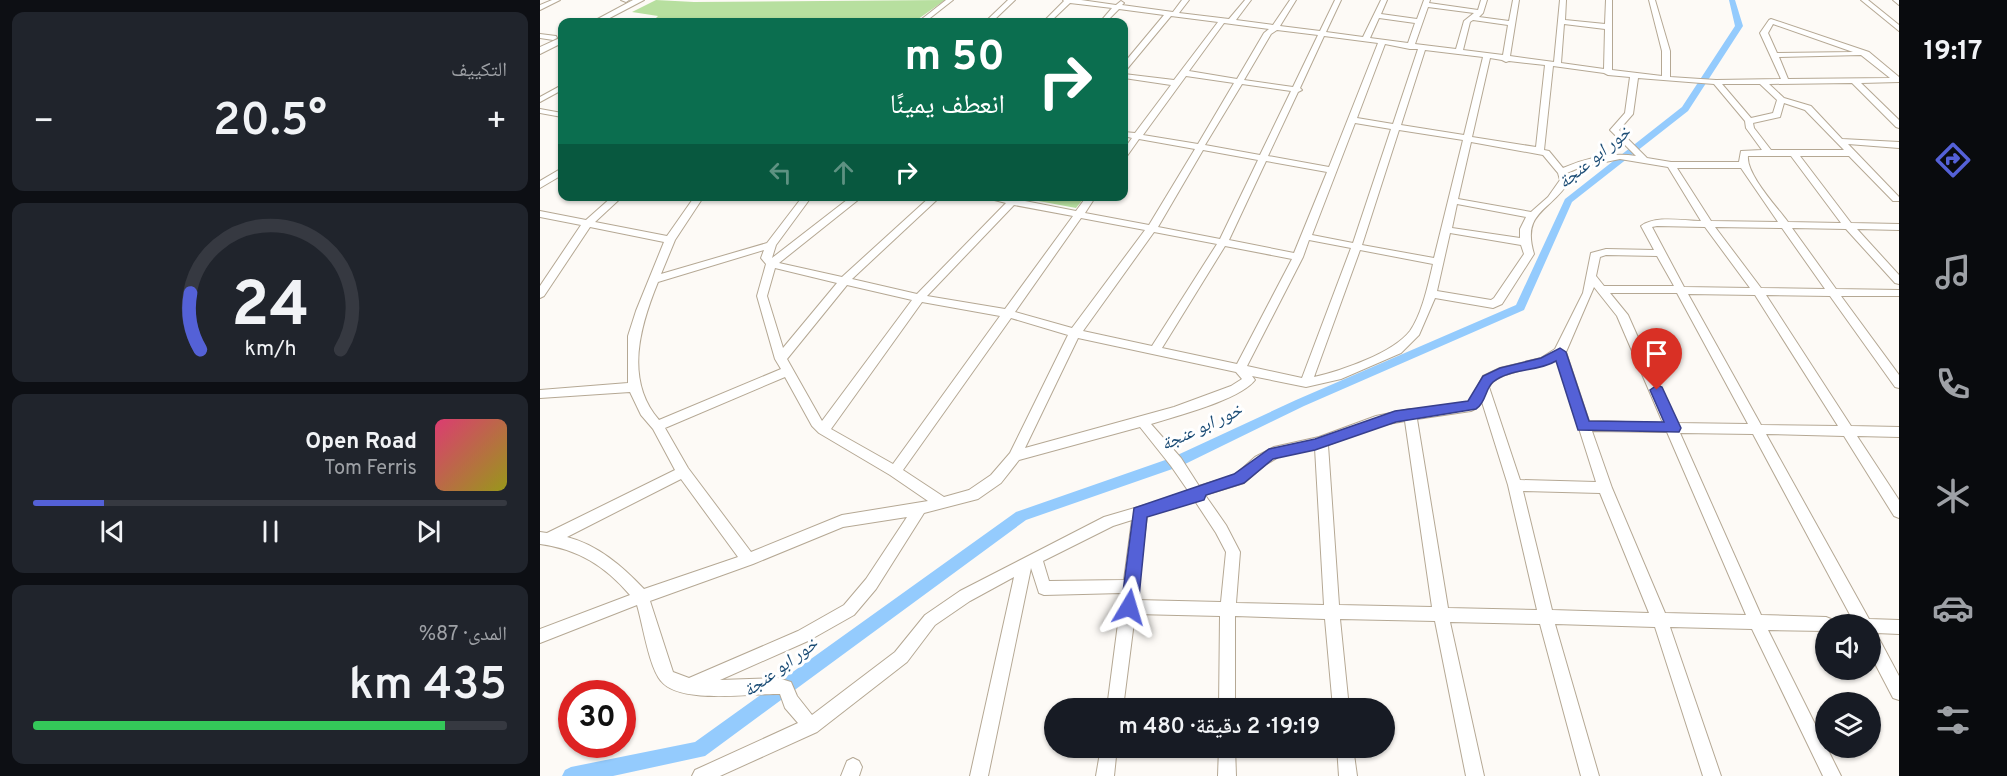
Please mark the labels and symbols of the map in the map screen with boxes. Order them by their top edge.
water label: خور ابو عنجة [1554,121,1637,194]
pin [1631,328,1682,390]
water label: خور ابو عنجة [1158,399,1247,457]
position arrow [1097,575,1161,639]
water label: خور ابو عنجة [739,633,823,703]
speed limit sign: 30 [558,680,636,758]

